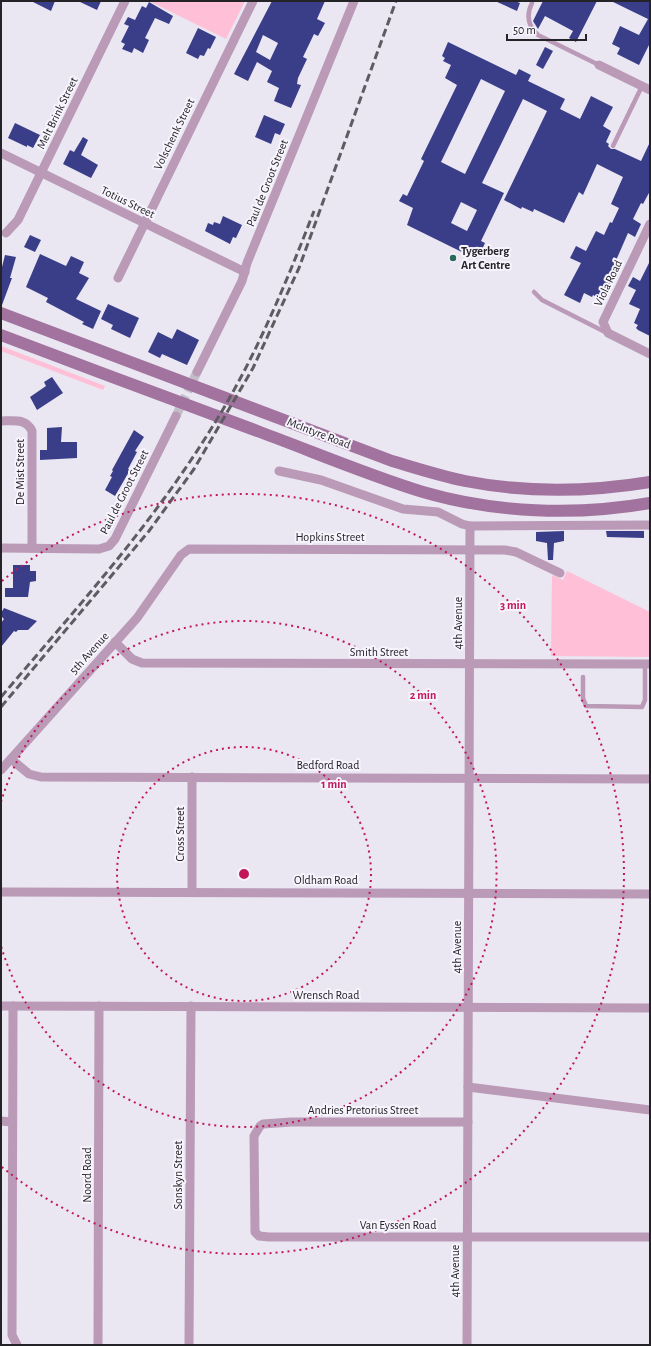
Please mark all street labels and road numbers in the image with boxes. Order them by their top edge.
street label: Melt Brink Street [34,75,80,151]
street label: Volschenk Street [152,96,197,172]
street label: Paul de Groot Street [244,138,290,228]
street label: Totius Street [99,184,157,220]
street label: Viola Road [592,258,624,308]
street label: McIntyre Road [285,415,352,452]
street label: De Mist Street [14,439,26,505]
street label: Paul de Groot Street [98,448,151,536]
street label: Hopkins Street [295,531,365,543]
street label: 4th Avenue [452,597,464,649]
street label: 5th Avenue [67,630,111,676]
street label: Smith Street [350,646,408,658]
street label: Bedford Road [296,759,360,771]
street label: Cross Street [174,806,186,861]
street label: Oldham Road [294,874,358,886]
street label: 4th Avenue [451,921,463,973]
street label: Wrensch Road [293,989,359,1001]
street label: Andries Pretorius Street [308,1104,418,1116]
street label: Sonskyn Street [172,1140,185,1209]
street label: Noord Road [81,1147,93,1203]
street label: Van Eyssen Road [360,1219,436,1232]
street label: 4th Avenue [449,1245,461,1297]

